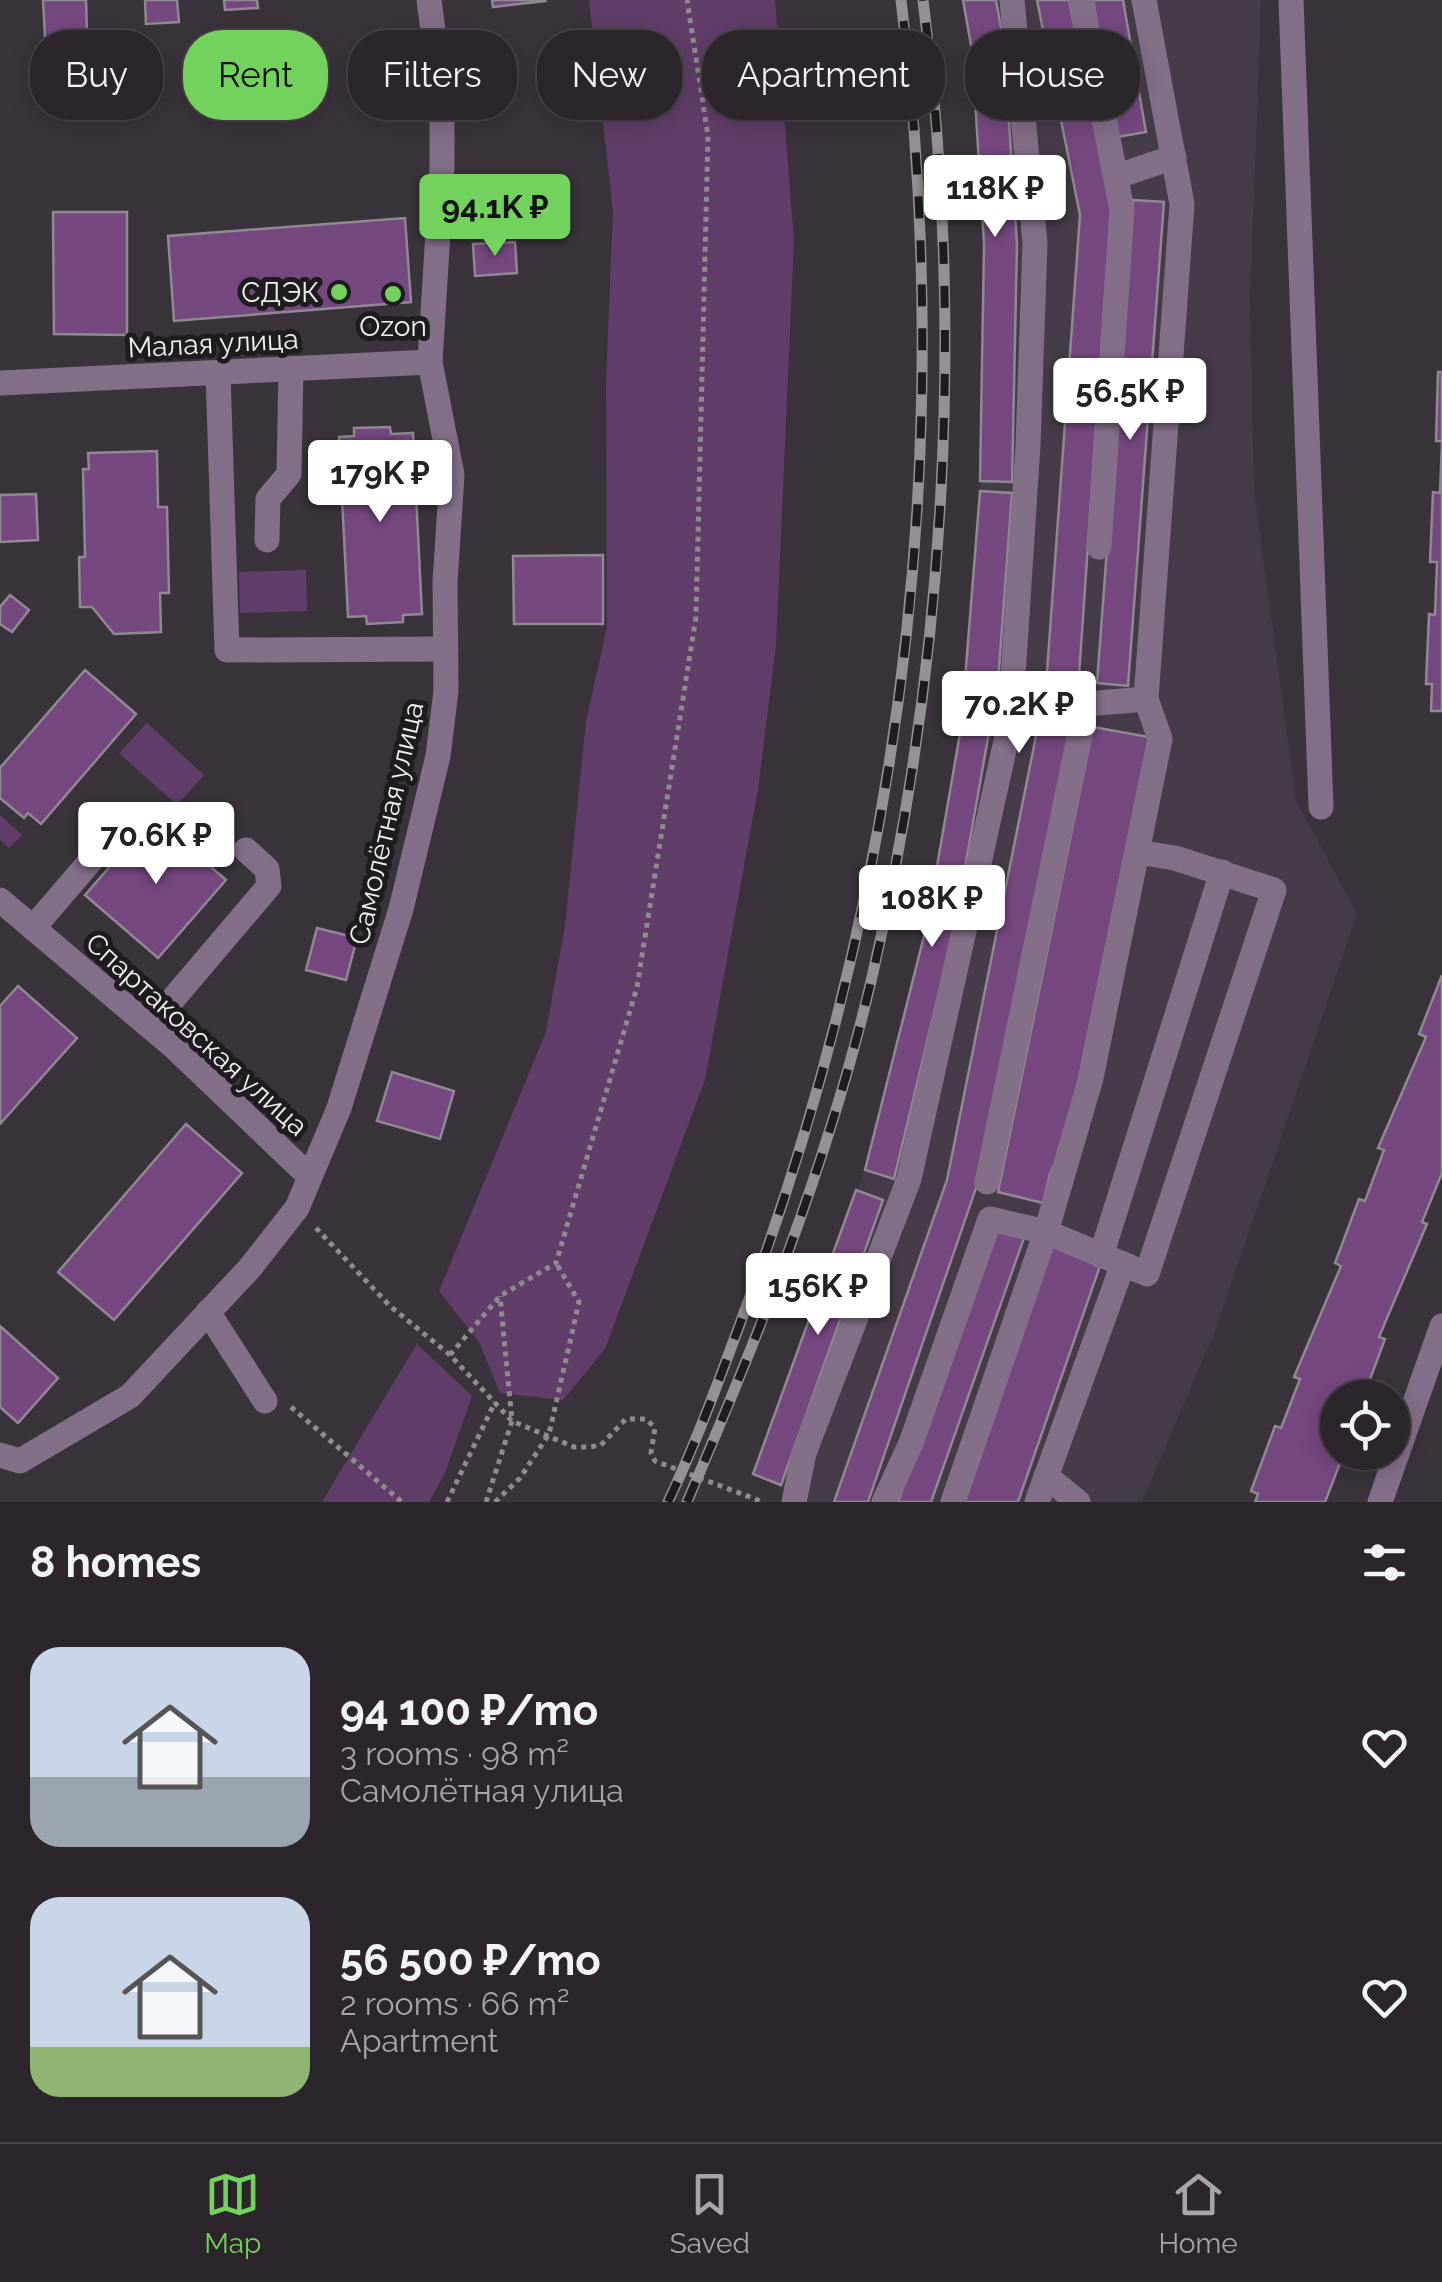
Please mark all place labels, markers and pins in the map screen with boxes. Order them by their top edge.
pin: 118K ₽ [914,155,1076,240]
pin: 94.1K ₽ [403,174,587,259]
place label: СДЭК [241,276,319,309]
marker: СДЭК [328,281,350,303]
marker: Ozon [382,283,404,305]
place label: Ozon [359,310,427,343]
pin: 56.5K ₽ [1038,358,1222,443]
pin: 179K ₽ [299,440,461,525]
pin: 70.2K ₽ [927,671,1111,756]
pin: 70.6K ₽ [64,802,248,887]
pin: 108K ₽ [851,865,1013,950]
pin: 156K ₽ [737,1253,899,1338]

